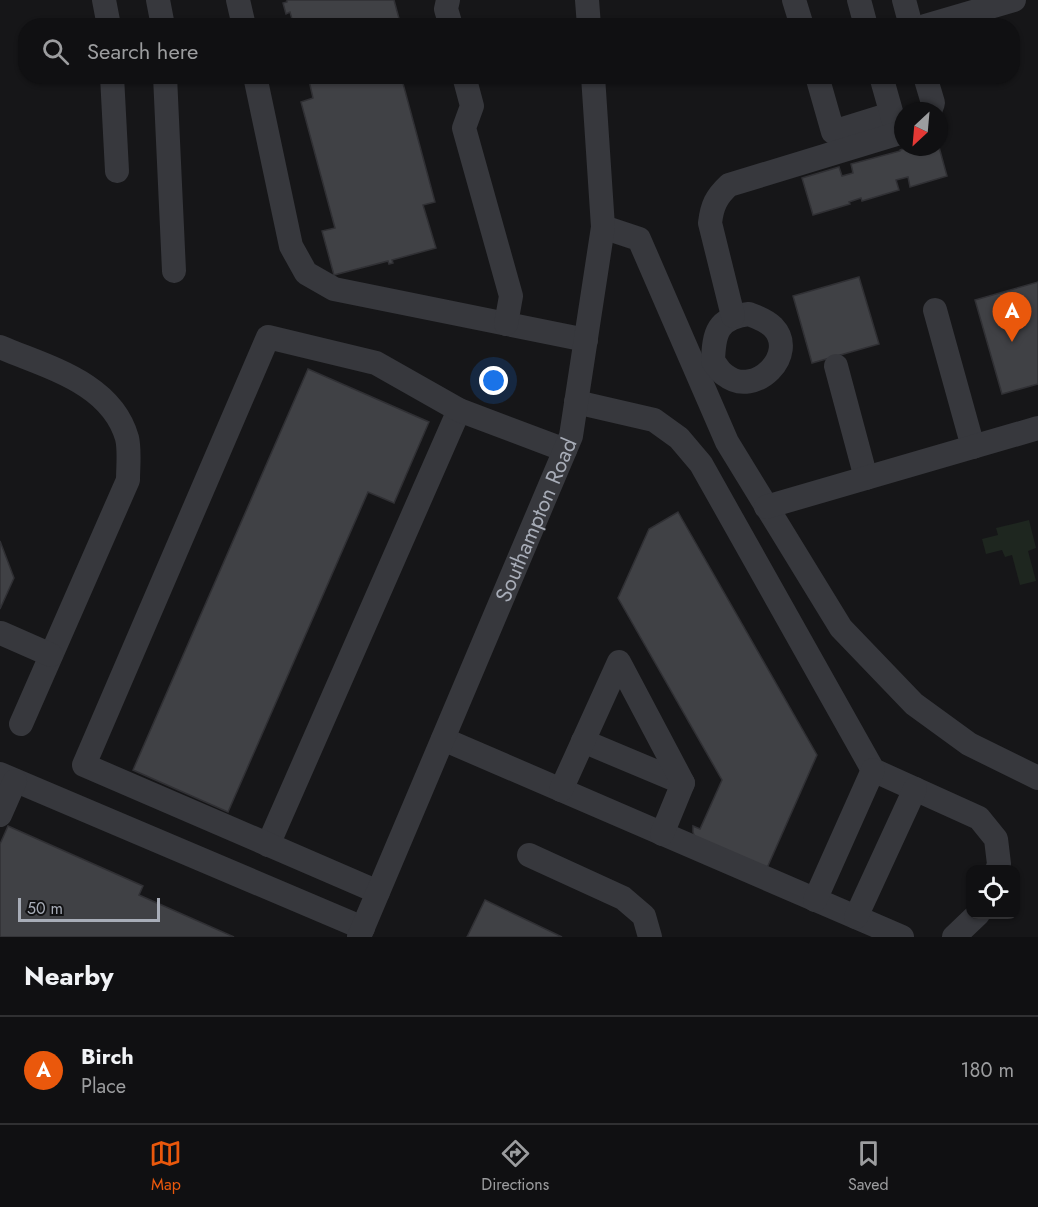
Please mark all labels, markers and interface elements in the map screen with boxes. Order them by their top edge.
search box [18,18,1020,84]
icon: search [39,35,72,68]
text: Search here [87,35,198,67]
north arrow [894,102,948,156]
pin: A [992,292,1032,342]
your location [479,366,508,395]
street label: Southampton Road [487,433,585,607]
map controls [966,865,1020,919]
button: locate [966,865,1020,919]
scale bar [18,895,160,922]
text: 50 m [27,897,63,920]
text: Nearby [24,957,113,995]
text: Birch [81,1040,134,1072]
text: A [36,1056,51,1085]
text: 180 m [960,1056,1014,1085]
text: Place [81,1072,126,1101]
tab: Map [149,1137,182,1196]
tab: Directions [481,1137,549,1196]
tab: Saved [848,1137,889,1196]

